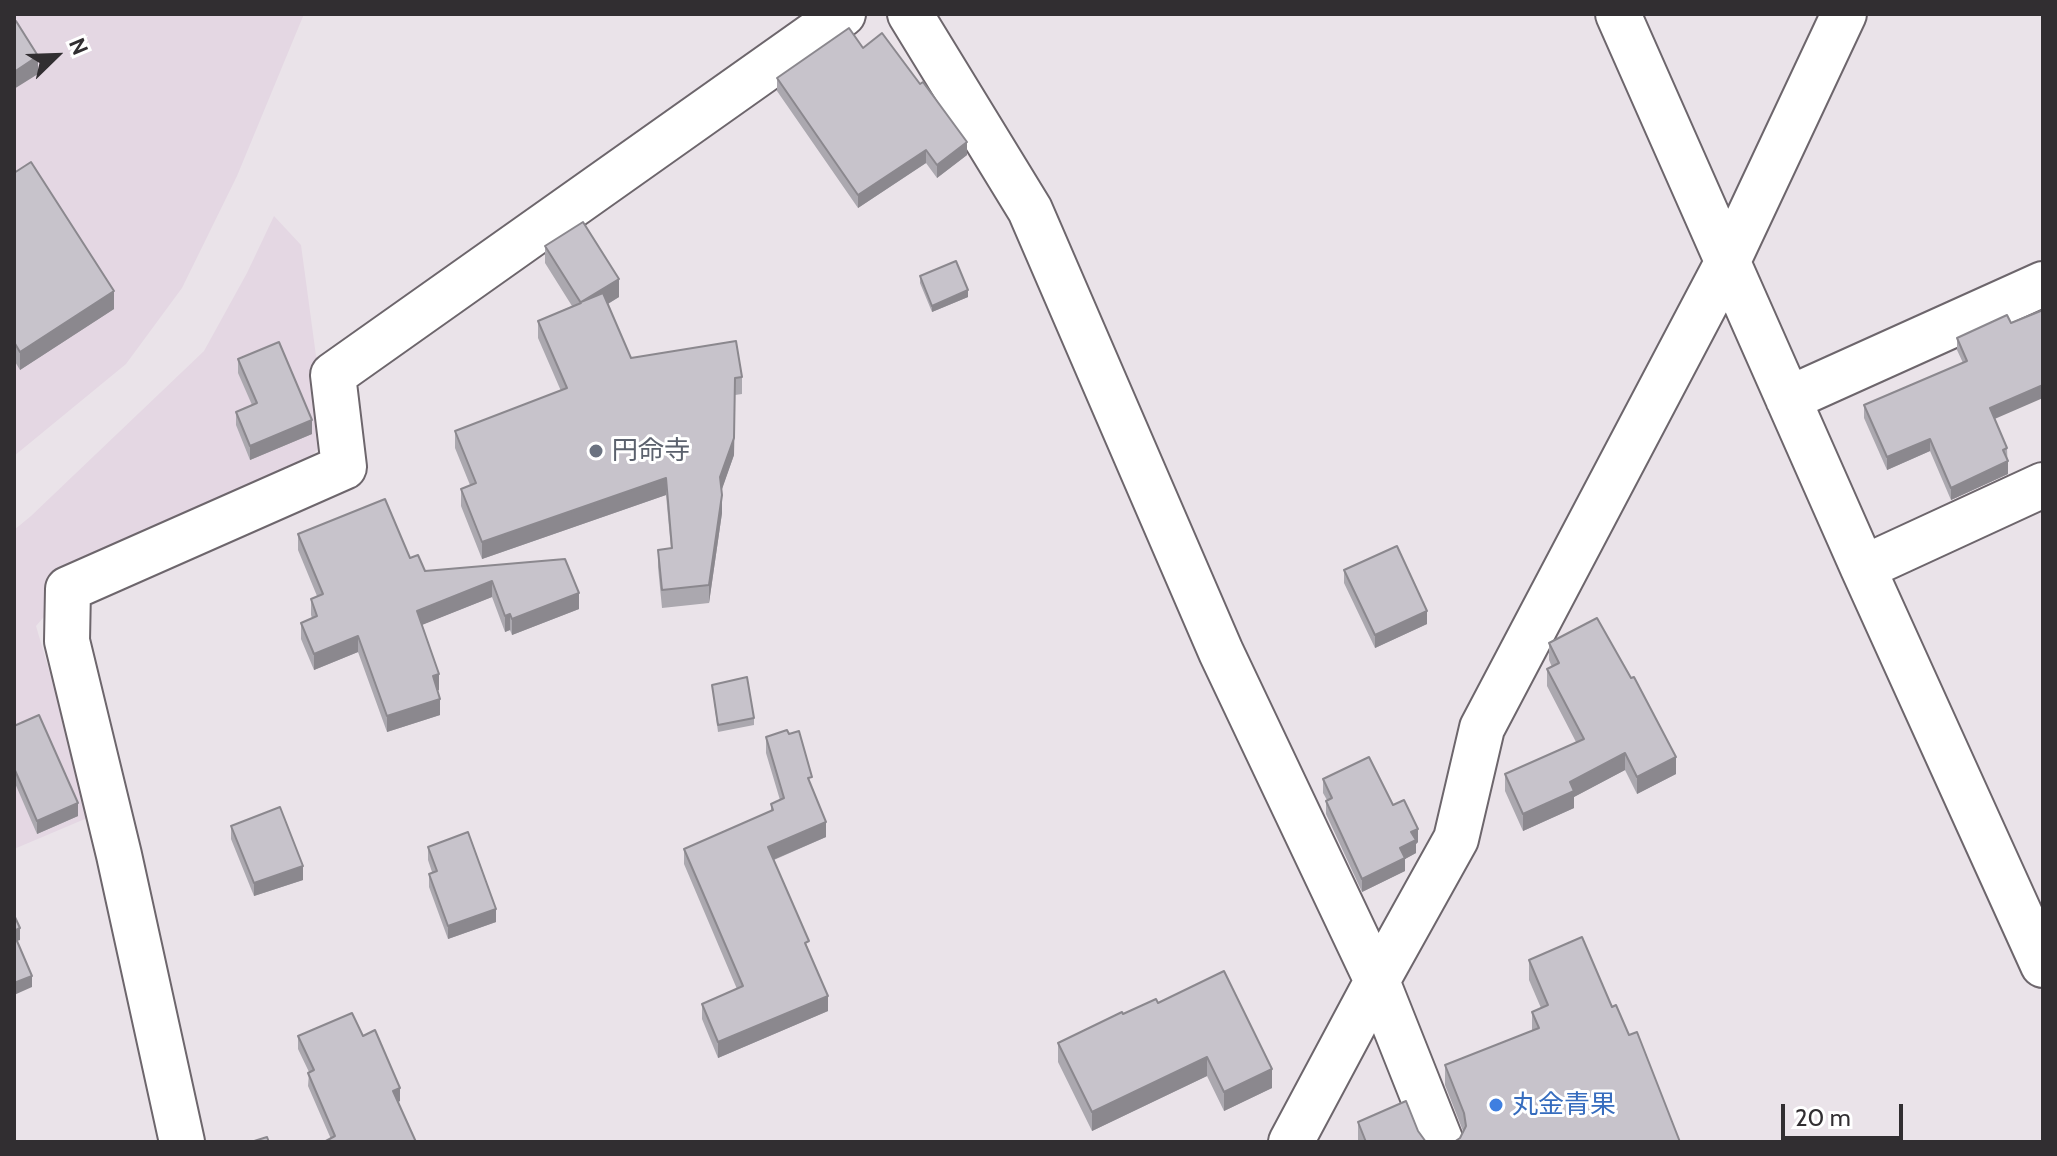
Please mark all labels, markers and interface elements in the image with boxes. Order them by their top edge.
north arrow [16,16,96,96]
text: N [63,34,94,59]
place label: 円命寺 [612,435,690,467]
marker: 円命寺 [587,442,605,460]
scale bar [1785,1088,1907,1138]
place label: 丸金青果 [1512,1089,1616,1121]
marker: 丸金青果 [1487,1096,1505,1114]
text: 20 m [1795,1103,1851,1132]

